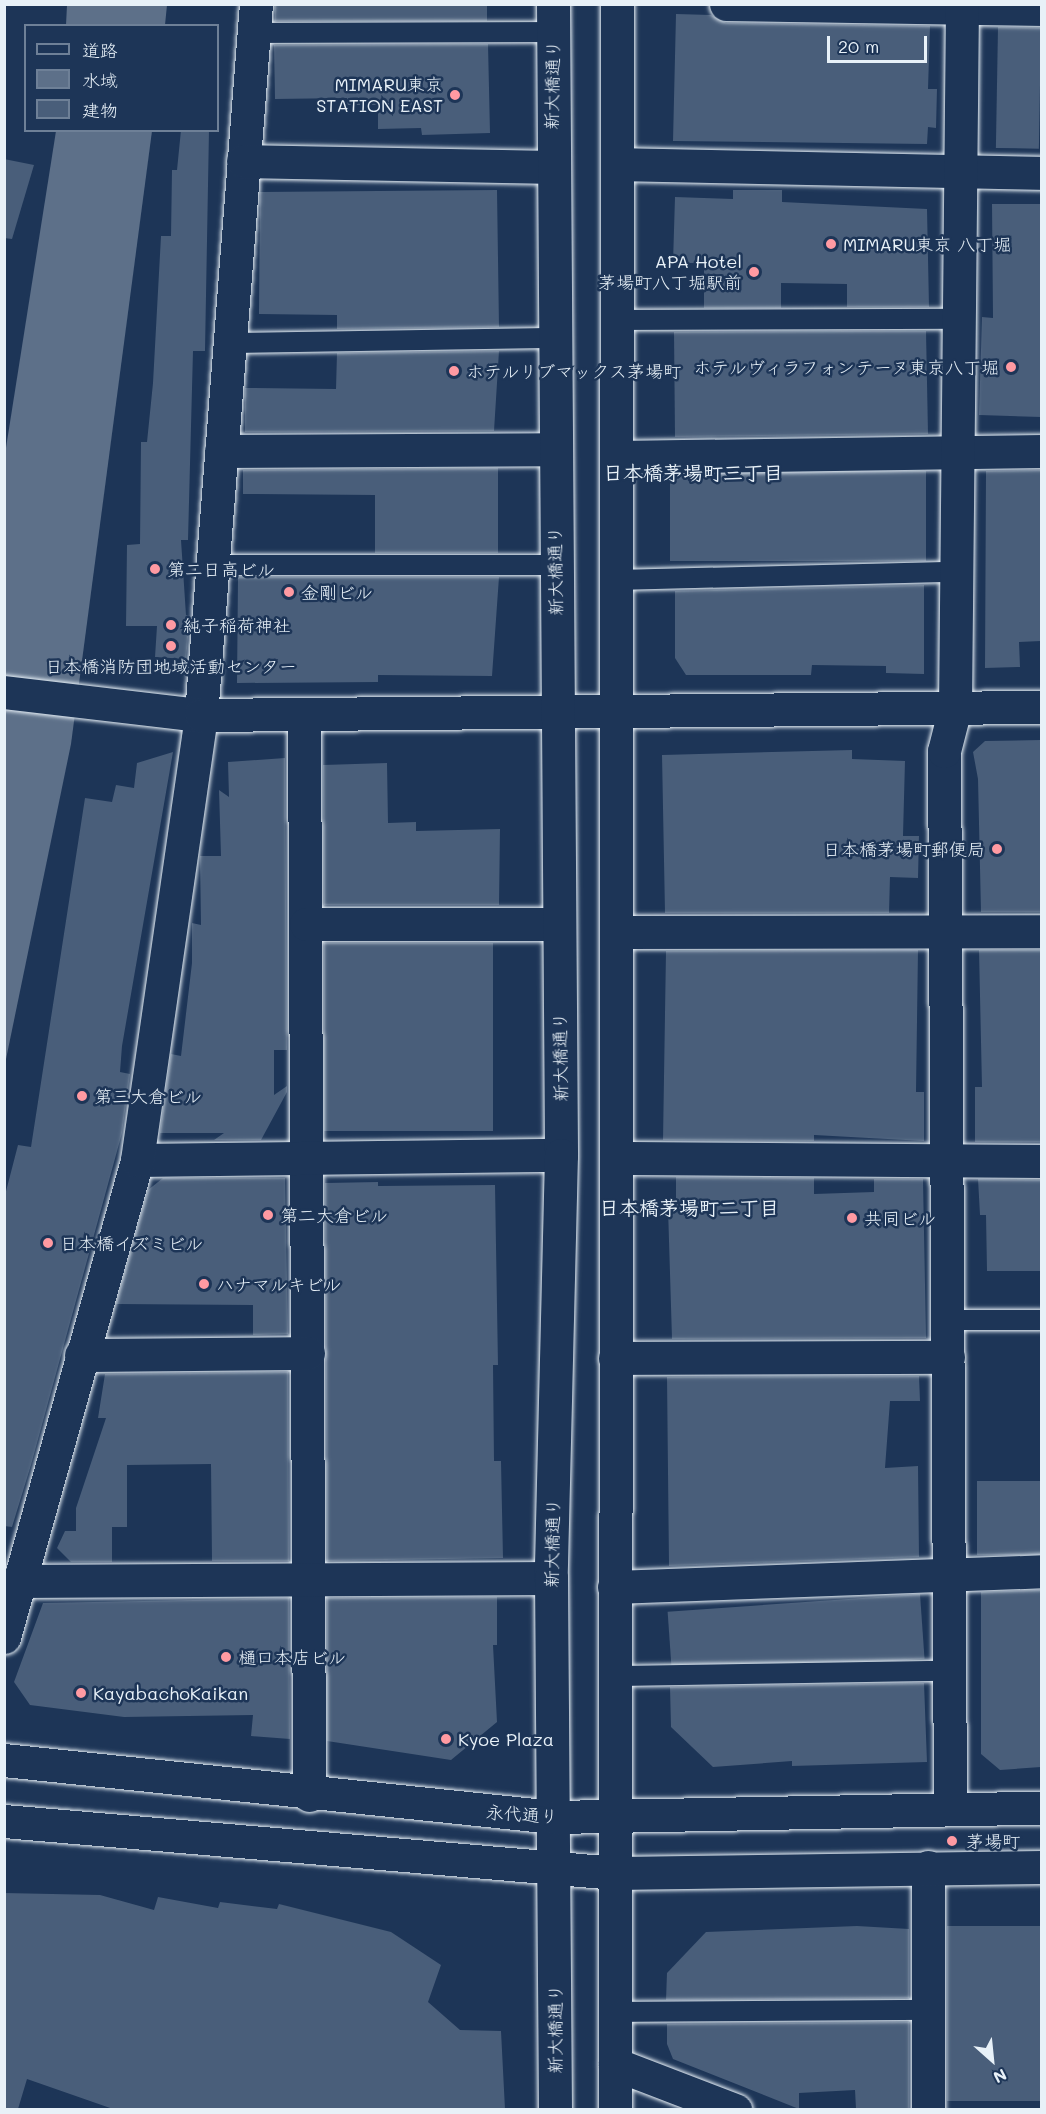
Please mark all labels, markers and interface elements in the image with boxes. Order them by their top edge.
legend [24,24,219,132]
scale bar [830,24,930,62]
text: 20 m [838,34,879,58]
text: 道路 [82,38,118,62]
street label: 新大橋通り [540,40,564,130]
text: 水域 [82,68,118,92]
place label: MIMARU東京 STATION EAST [316,74,443,116]
marker: MIMARU東京 STATION EAST [448,88,462,102]
text: 建物 [82,98,118,122]
place label: MIMARU東京 八丁堀 [843,233,1011,255]
marker: MIMARU東京 八丁堀 [824,237,838,251]
place label: APA Hotel 茅場町八丁堀駅前 [598,251,742,294]
marker: APA Hotel 茅場町八丁堀駅前 [747,265,761,279]
place label: ホテルヴィラフォンテーヌ東京八丁堀 [693,356,999,378]
place label: ホテルリブマックス茅場町 [466,360,682,382]
marker: ホテルヴィラフォンテーヌ東京八丁堀 [1004,360,1018,374]
marker: ホテルリブマックス茅場町 [447,364,461,378]
district label: 日本橋茅場町三丁目 [603,460,783,484]
street label: 新大橋通り [543,526,567,616]
place label: 第二日高ビル [167,558,275,580]
marker: 第二日高ビル [148,562,162,576]
place label: 金剛ビル [301,581,373,603]
marker: 金剛ビル [282,585,296,599]
place label: 純子稲荷神社 [183,614,291,636]
marker: 純子稲荷神社 [164,618,178,632]
marker: 日本橋消防団地域活動センター [164,639,178,653]
place label: 日本橋消防団地域活動センター [45,655,297,677]
place label: 日本橋茅場町郵便局 [823,838,985,860]
marker: 日本橋茅場町郵便局 [990,842,1004,856]
street label: 新大橋通り [548,1012,572,1102]
place label: 第三大倉ビル [94,1085,202,1107]
marker: 第三大倉ビル [75,1089,89,1103]
district label: 日本橋茅場町二丁目 [599,1195,779,1219]
place label: 第二大倉ビル [280,1204,388,1226]
place label: 共同ビル [864,1207,936,1229]
marker: 第二大倉ビル [261,1208,275,1222]
marker: 共同ビル [845,1211,859,1225]
place label: 日本橋イズミビル [60,1232,204,1254]
marker: 日本橋イズミビル [41,1236,55,1250]
place label: ハナマルキビル [216,1273,342,1295]
marker: ハナマルキビル [197,1277,211,1291]
street label: 新大橋通り [540,1498,564,1588]
place label: 樋口本店ビル [238,1646,346,1668]
marker: 樋口本店ビル [219,1650,233,1664]
place label: KayabachoKaikan [93,1682,248,1704]
marker: KayabachoKaikan [74,1686,88,1700]
place label: Kyoe Plaza [458,1728,554,1750]
marker: Kyoe Plaza [439,1732,453,1746]
street label: 永代通り [485,1801,559,1827]
place label: 茅場町 [966,1830,1020,1852]
marker: 茅場町 [943,1832,961,1850]
street label: 新大橋通り [544,1984,566,2074]
north arrow [962,2030,1022,2090]
text: N [990,2064,1011,2089]

